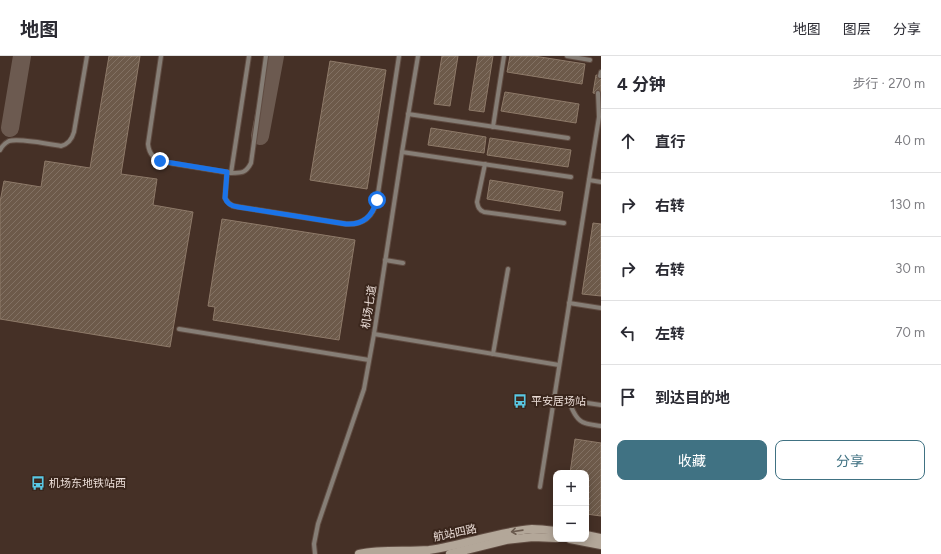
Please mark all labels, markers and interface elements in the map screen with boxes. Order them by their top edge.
text: 地图 [20,18,58,41]
text: 地图 [793,21,821,38]
text: 图层 [843,21,871,38]
text: 分享 [893,21,921,38]
text: 4 分钟 [617,74,666,94]
text: 步行 · 270 m [852,76,925,91]
icon: ahead [617,130,639,152]
text: 直行 [655,133,685,151]
text: 40 m [894,133,925,148]
route end [151,152,169,170]
route start [368,191,386,209]
icon: right [617,194,639,216]
text: 右转 [655,197,685,215]
text: 130 m [890,197,925,212]
icon: right [617,258,639,280]
text: 右转 [655,261,685,279]
text: 30 m [895,261,925,276]
street label: 机场七道 [359,284,379,330]
icon: left [617,322,639,344]
text: 左转 [655,325,685,343]
text: 70 m [895,325,925,340]
icon: arrive [617,386,639,408]
text: 到达目的地 [655,389,730,407]
bus stop icon: 平安居场站 [512,393,528,409]
place label: 平安居场站 [531,395,586,408]
button: 收藏 [617,440,767,480]
button: 分享 [775,440,925,480]
map controls [553,470,589,542]
button: + [553,470,589,506]
bus stop icon: 机场东地铁站西 [30,475,46,491]
place label: 机场东地铁站西 [49,477,126,490]
button: − [553,506,589,542]
street label: 航站四路 [432,522,478,544]
one-way arrow [511,527,524,535]

